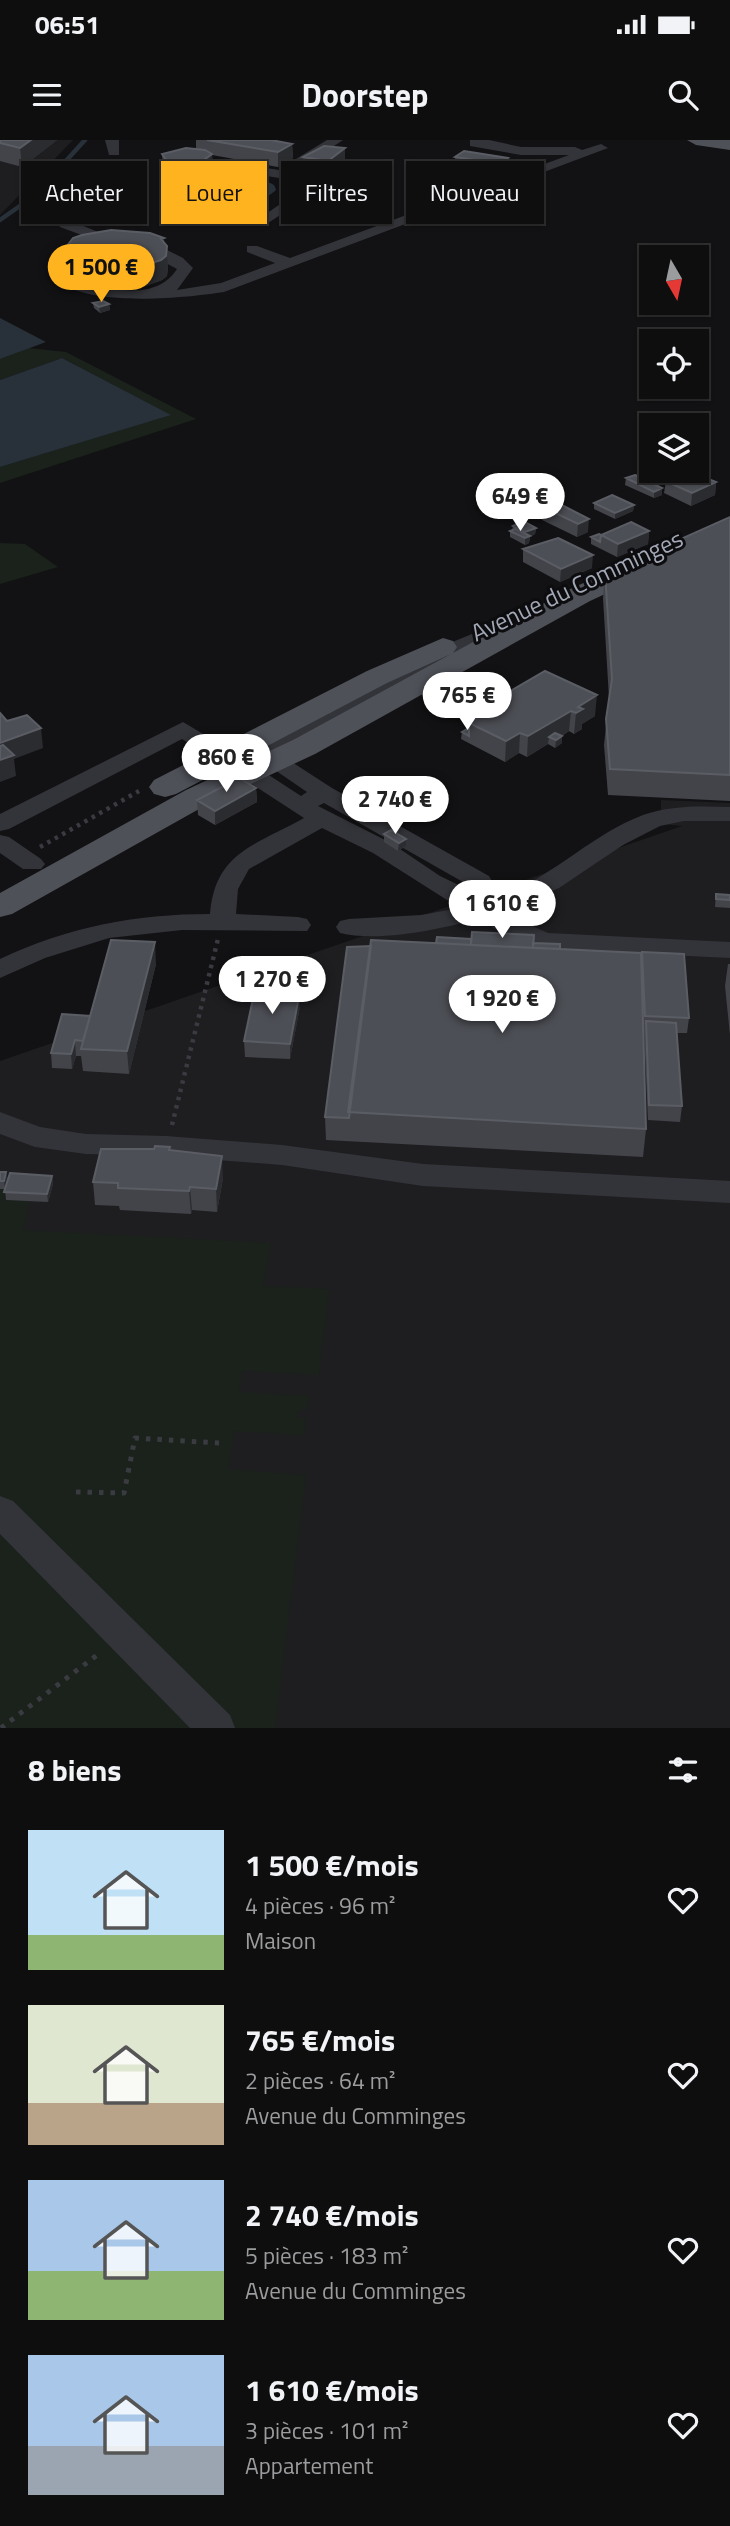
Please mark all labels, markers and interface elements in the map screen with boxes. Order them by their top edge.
text: 06:51 [35,5,100,44]
text: Doorstep [302,71,428,119]
icon: menu [28,76,66,114]
icon: search [664,76,702,114]
chip: Acheter [21,161,147,224]
chip: Louer [161,161,267,224]
chip: Filtres [281,161,392,224]
chip: Nouveau [406,161,544,224]
pin: 1 500 € [36,244,166,304]
north arrow [639,245,709,315]
map controls [639,245,709,483]
text: 1 500 € [64,249,138,284]
button: locate [639,329,709,399]
button: layers [639,413,709,483]
pin: 649 € [471,474,569,533]
text: 649 € [492,478,548,513]
street label: Avenue du Comminges [465,520,689,650]
pin: 765 € [418,672,516,732]
text: 765 € [439,677,495,712]
pin: 860 € [177,734,275,794]
text: 860 € [198,739,254,774]
pin: 2 740 € [330,776,460,836]
text: 2 740 € [358,781,432,816]
pin: 1 610 € [437,880,567,940]
text: 1 610 € [465,885,539,920]
pin: 1 270 € [207,956,337,1016]
text: 1 270 € [235,961,309,996]
pin: 1 920 € [437,976,567,1035]
text: 1 920 € [465,980,539,1015]
text: 8 biens [28,1747,122,1793]
icon: filters [664,1751,702,1789]
text: 1 500 €/mois [245,1842,419,1888]
icon: home [84,1858,168,1942]
icon: heart [664,1881,702,1919]
text: 4 pièces · 96 m² [245,1888,396,1923]
text: Maison [245,1923,316,1958]
text: 765 €/mois [245,2017,395,2063]
icon: home [84,2033,168,2117]
icon: heart [664,2056,702,2094]
text: 2 pièces · 64 m² [245,2063,396,2098]
text: Avenue du Comminges [245,2098,466,2133]
text: 2 740 €/mois [245,2192,419,2238]
icon: home [84,2208,168,2292]
icon: heart [664,2231,702,2269]
text: 5 pièces · 183 m² [245,2238,408,2273]
text: Avenue du Comminges [245,2273,466,2308]
text: 1 610 €/mois [245,2367,419,2413]
icon: home [84,2383,168,2467]
icon: heart [664,2406,702,2444]
text: 3 pièces · 101 m² [245,2413,408,2448]
text: Appartement [245,2448,373,2483]

